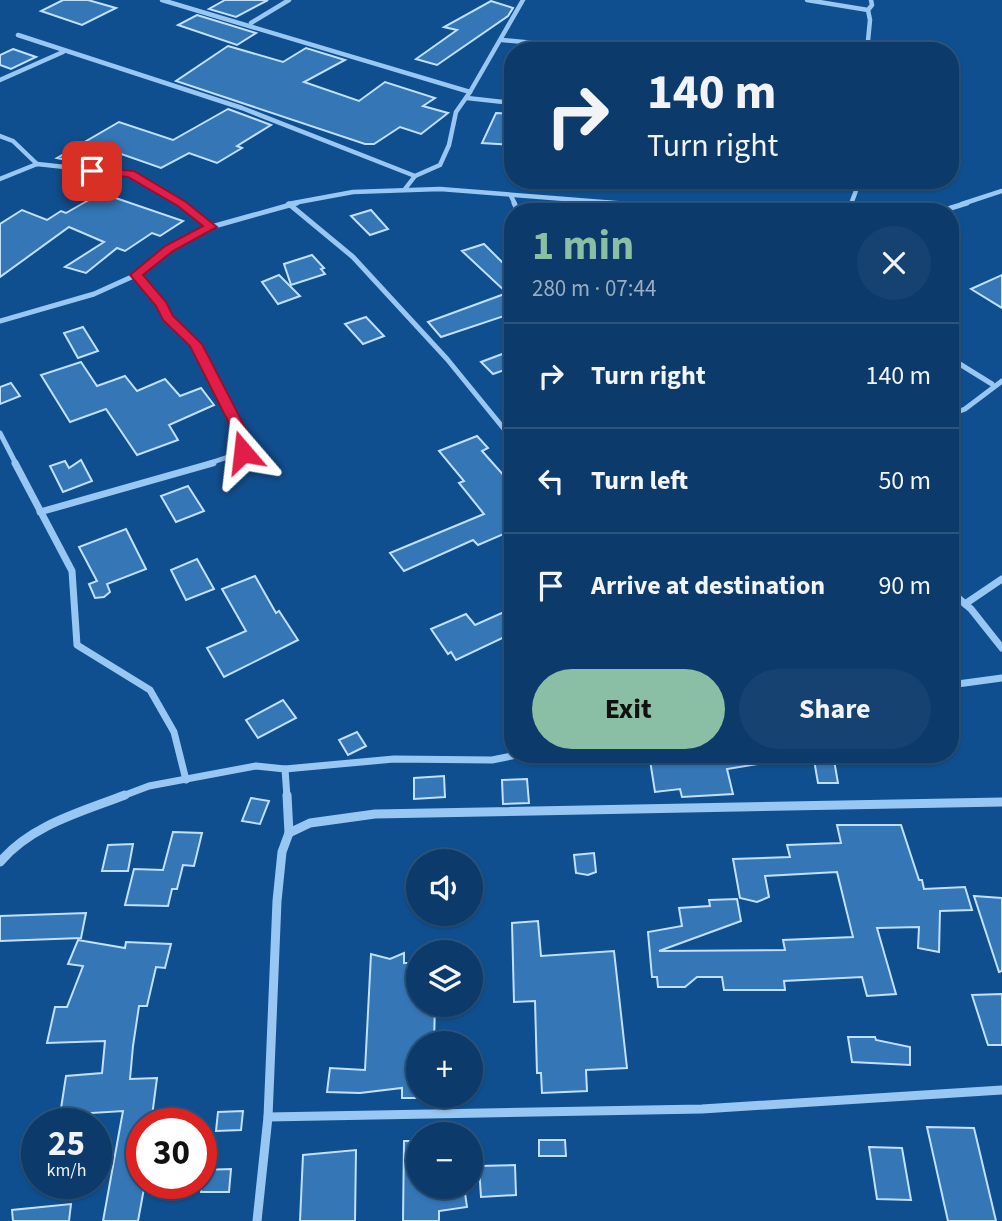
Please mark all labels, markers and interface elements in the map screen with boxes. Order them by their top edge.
text: 140 m [647,58,776,128]
icon: right [532,70,623,161]
text: Turn right [647,123,778,169]
pin [62,141,122,201]
icon: arrive [73,152,111,190]
text: 1 min [532,216,634,276]
button: close [857,226,931,300]
text: 280 m · 07:44 [532,272,656,305]
icon: right [532,357,570,395]
text: Turn right [591,357,706,394]
text: 140 m [865,357,931,394]
position arrow [206,415,280,489]
icon: left [532,462,570,500]
text: Turn left [591,462,688,499]
text: 50 m [878,462,931,499]
icon: arrive [532,567,570,605]
text: Arrive at destination [591,567,825,604]
text: 90 m [878,567,931,604]
button: Exit [532,669,725,749]
button: Share [739,669,931,749]
map controls [406,849,483,1199]
button: sound [406,849,483,926]
button: layers [406,940,483,1017]
button: + [406,1031,483,1108]
speed limit sign: 30 [126,1108,217,1199]
text: 25 [48,1119,85,1169]
button: − [406,1122,483,1199]
text: km/h [47,1158,86,1183]

